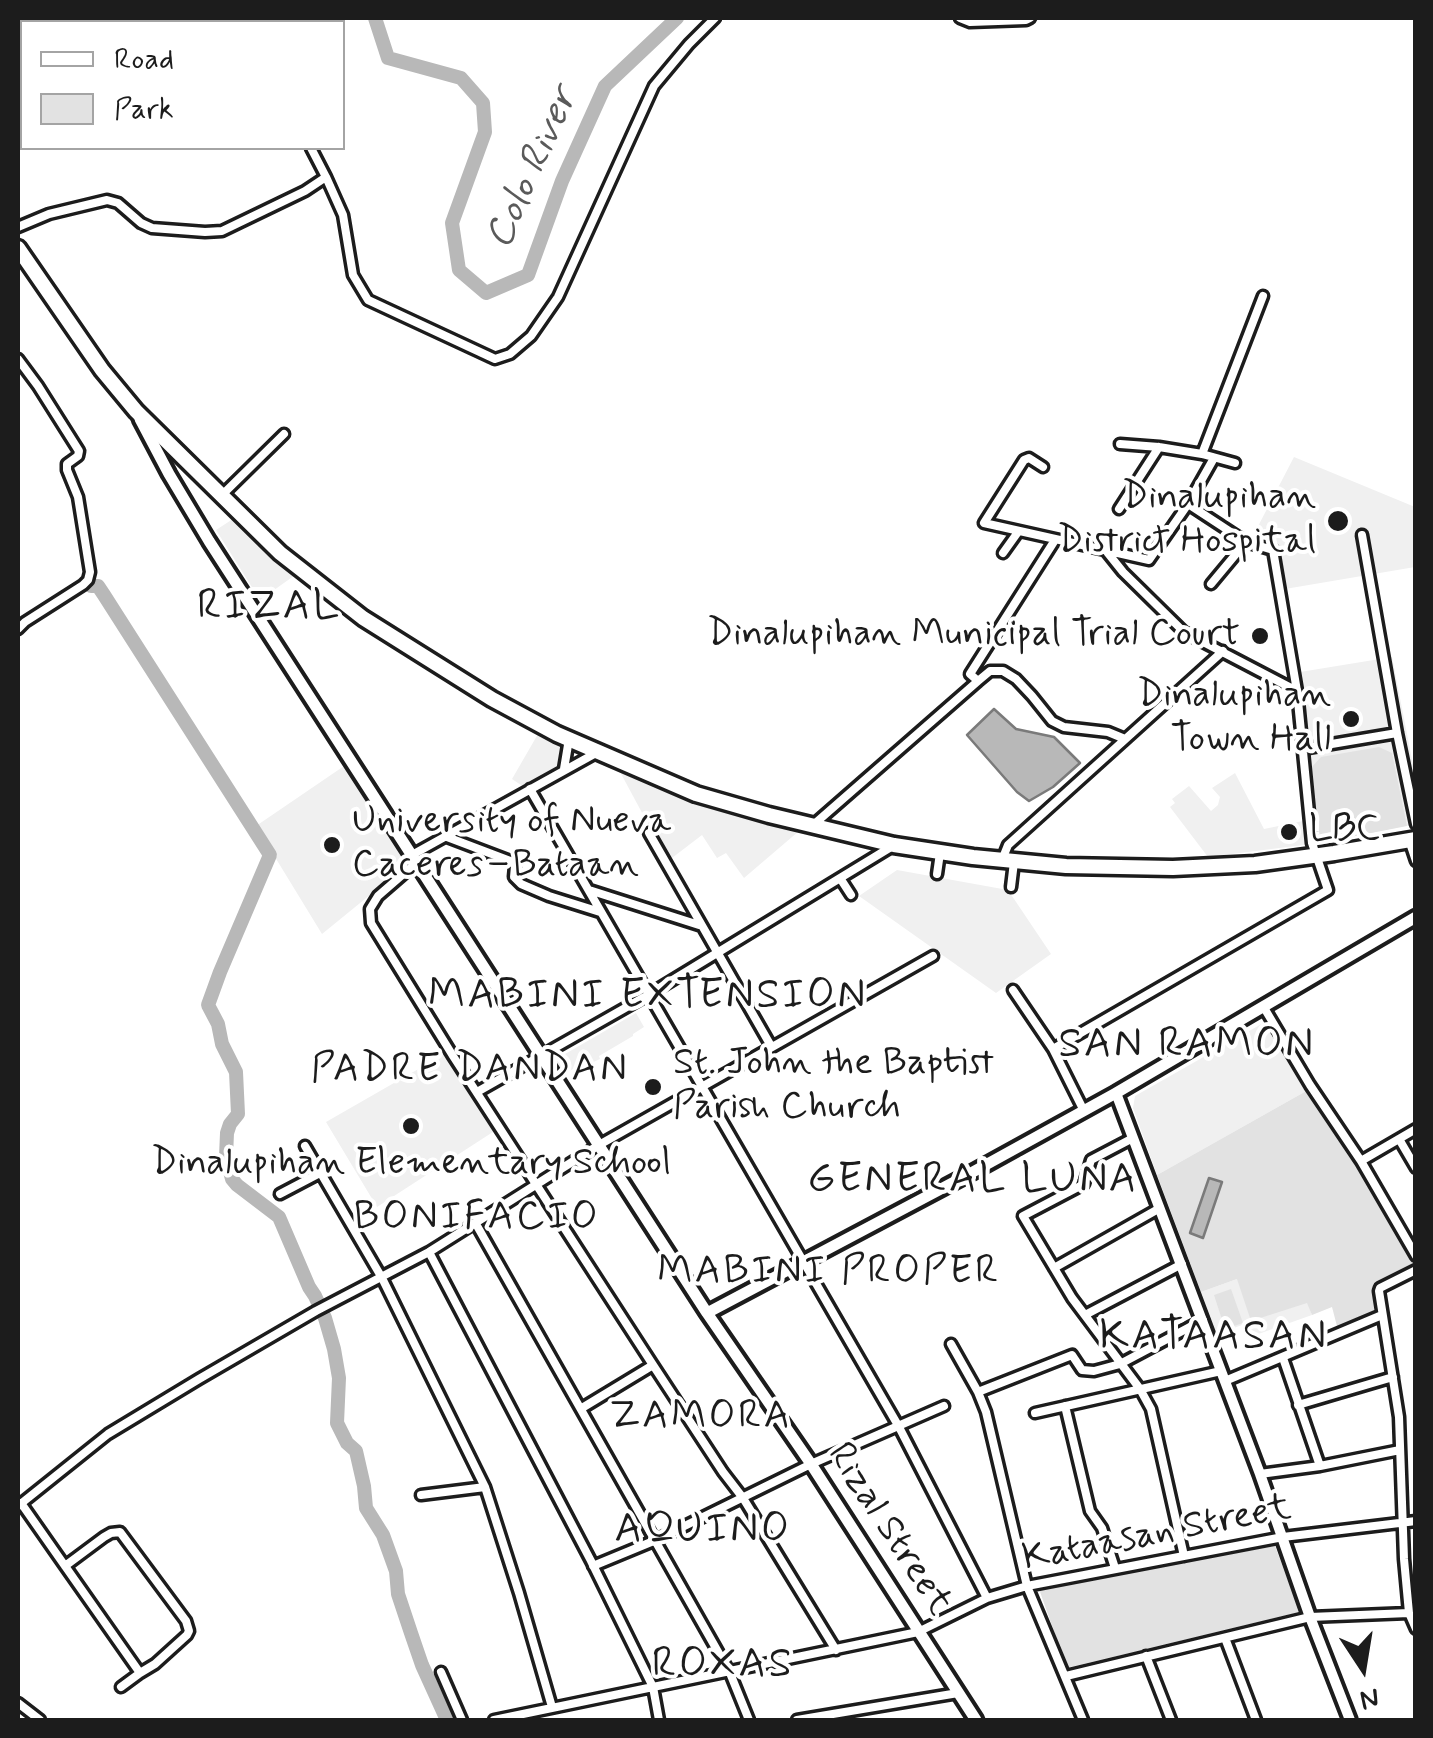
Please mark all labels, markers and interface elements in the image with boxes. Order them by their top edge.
legend [20,20,345,150]
text: Road [114,40,174,79]
water label: Colo River [477,81,591,257]
text: Park [114,90,174,129]
place label: Dinalupihan District Hospital [1057,476,1316,566]
marker: Dinalupihan District Hospital [1325,508,1351,534]
district label: RIZAL [201,584,337,634]
place label: Dinalupihan Municipal Trial Court [707,613,1240,659]
marker: Dinalupihan Municipal Trial Court [1249,625,1271,647]
place label: Dinalupihan Town Hall [1137,674,1331,764]
marker: Dinalupihan Town Hall [1340,708,1362,730]
place label: University of Nueva Caceres–Bataan [352,800,671,889]
place label: LBC [1309,809,1380,855]
marker: LBC [1278,821,1300,843]
marker: University of Nueva Caceres–Bataan [321,834,343,856]
district label: MABINI EXTENSION [431,973,865,1023]
district label: SAN RAMON [1057,1022,1317,1072]
place label: St. John the Baptist Parish Church [673,1042,994,1132]
district label: PADRE DANDAN [306,1048,634,1096]
marker: St. John the Baptist Parish Church [642,1076,664,1098]
marker: Dinalupihan Elementary School [400,1115,422,1137]
place label: Dinalupihan Elementary School [151,1142,671,1188]
district label: GENERAL LUNA [803,1157,1143,1207]
district label: BONIFACIO [352,1196,602,1244]
district label: MABINI PROPER [658,1250,1000,1298]
district label: KATAASAN [1098,1314,1330,1364]
district label: ZAMORA [607,1395,795,1443]
street label: Rizal Street [815,1435,961,1625]
street label: Kataasan Street [1019,1487,1295,1583]
district label: AQUINO [619,1507,787,1557]
north arrow [1313,1618,1413,1718]
district label: ROXAS [650,1642,796,1692]
text: N [1356,1678,1382,1718]

